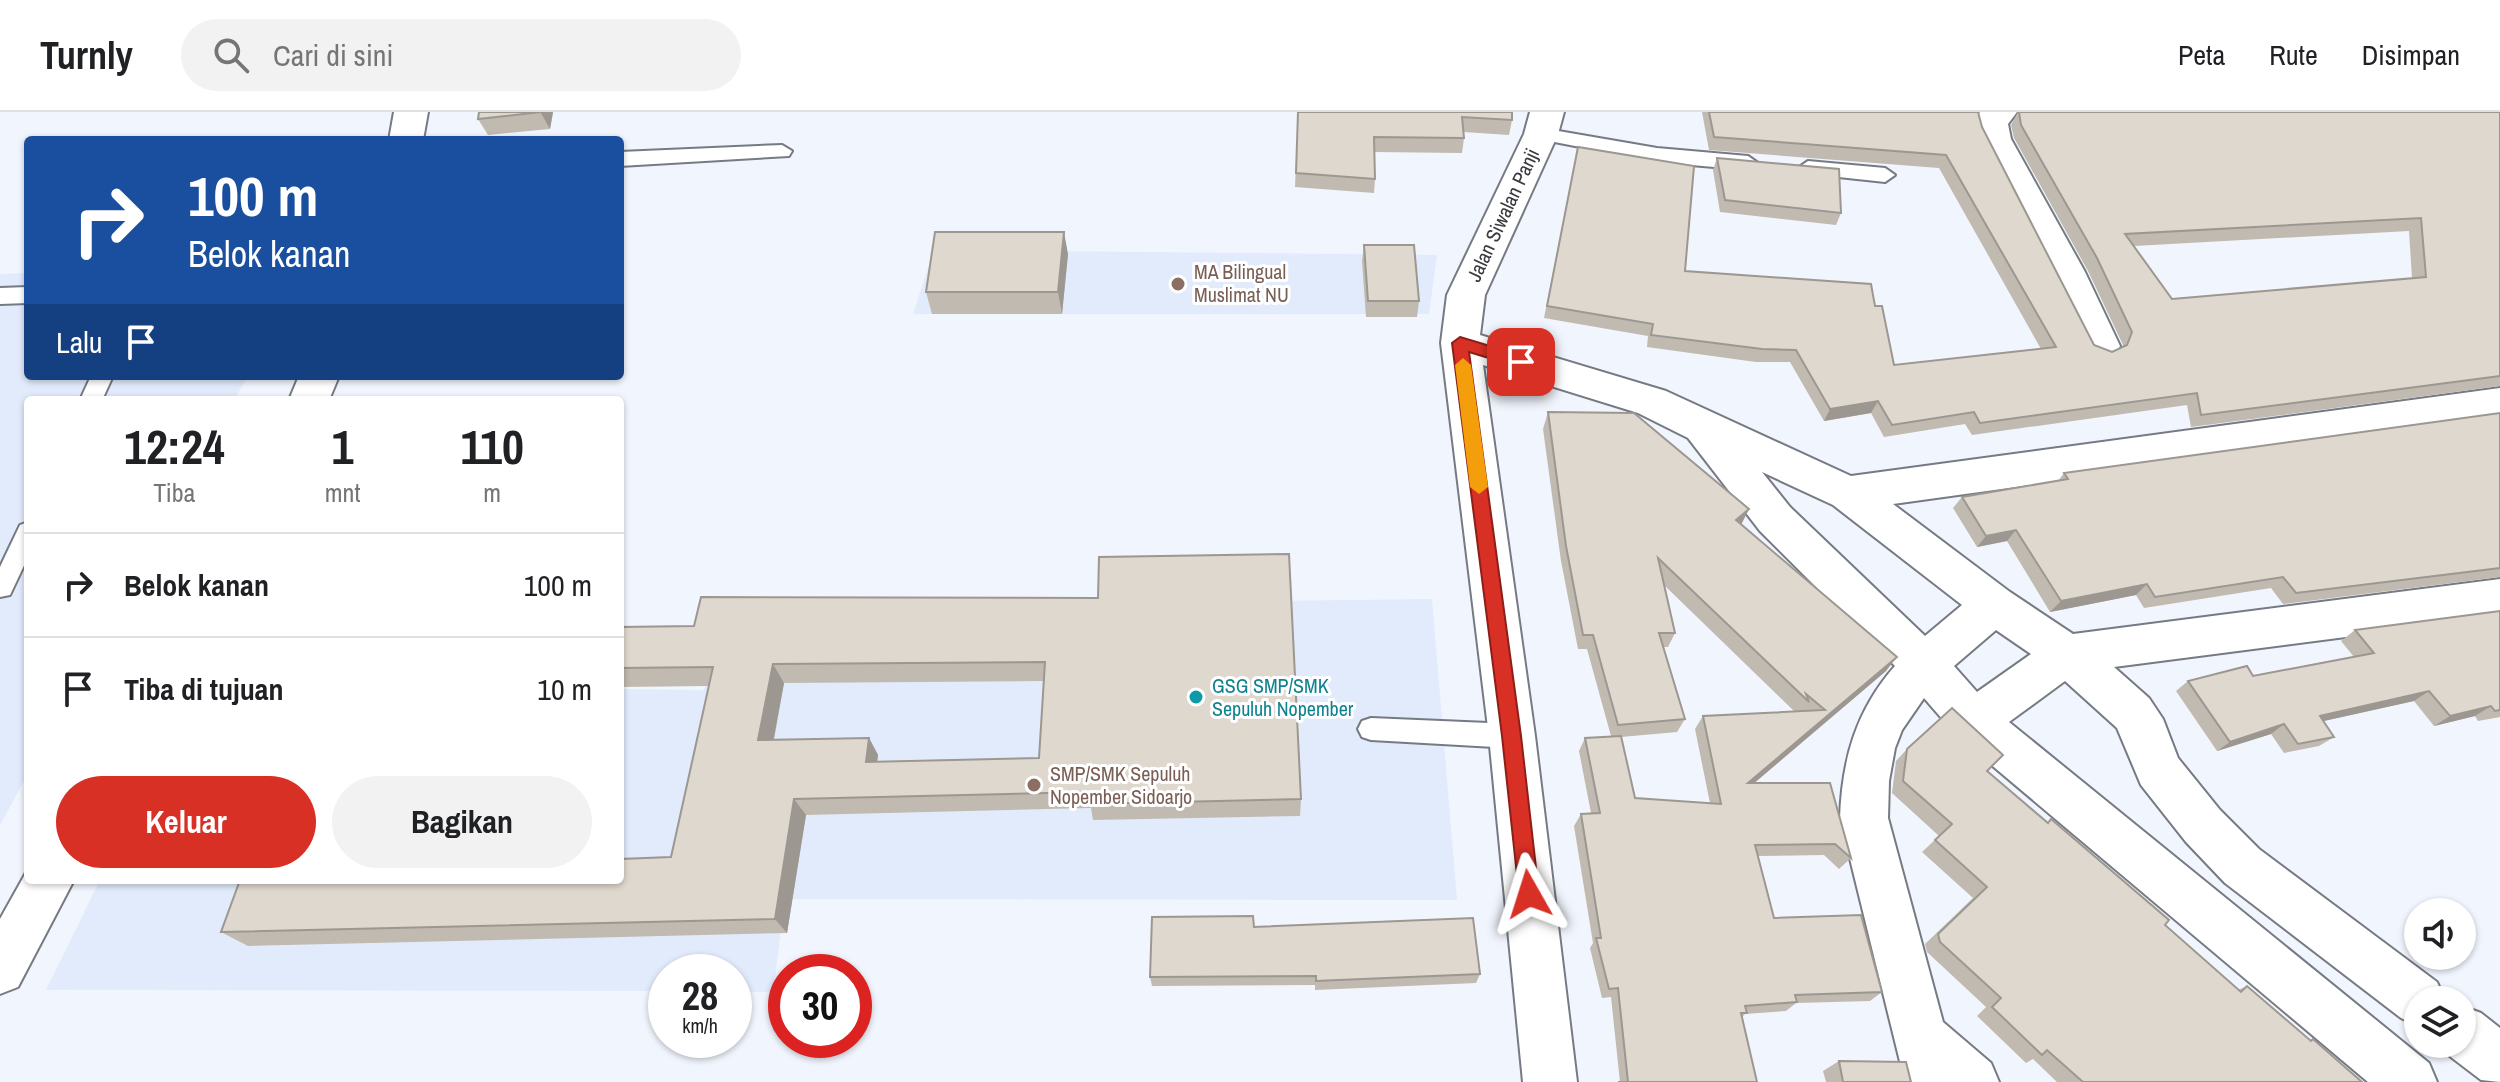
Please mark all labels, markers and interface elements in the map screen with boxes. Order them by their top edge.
search box [181,19,741,91]
text: Turnly [40,30,133,81]
icon: search [209,33,253,77]
text: Cari di sini [273,35,393,75]
text: Peta [2178,36,2225,74]
text: Rute [2269,36,2318,74]
text: Disimpan [2362,36,2460,74]
street label: Jalan Siwalan Panji [1460,144,1545,286]
text: 100 m [188,158,318,233]
icon: right [56,168,160,272]
text: Belok kanan [188,230,350,278]
place label: MA Bilingual Muslimat NU [1194,258,1289,308]
marker: MA Bilingual Muslimat NU [1169,275,1187,293]
icon: arrive [119,320,163,364]
text: Lalu [56,322,103,362]
pin [1487,328,1555,396]
icon: arrive [1499,340,1543,384]
text: 12:24 [124,414,225,479]
text: 1 [332,414,354,479]
text: 110 [460,414,524,479]
text: Tiba [153,475,195,510]
text: mnt [325,475,360,510]
text: m [483,475,501,510]
icon: right [56,563,100,607]
text: Belok kanan [124,565,269,605]
text: 100 m [524,565,592,605]
icon: arrive [56,667,100,711]
text: Tiba di tujuan [124,669,284,709]
text: 10 m [537,669,592,709]
place label: GSG SMP/SMK Sepuluh Nopember [1212,672,1354,722]
marker: GSG SMP/SMK Sepuluh Nopember [1187,688,1205,706]
place label: SMP/SMK Sepuluh Nopember Sidoarjo [1050,760,1192,810]
button: Keluar [56,776,316,868]
button: Bagikan [332,776,592,868]
marker: SMP/SMK Sepuluh Nopember Sidoarjo [1025,776,1043,794]
position arrow [1487,852,1571,936]
map controls [2404,898,2476,1058]
button: sound [2404,898,2476,970]
speed limit sign: 30 [768,954,872,1058]
text: 28 [682,969,718,1022]
button: layers [2404,986,2476,1058]
text: km/h [682,1012,718,1039]

